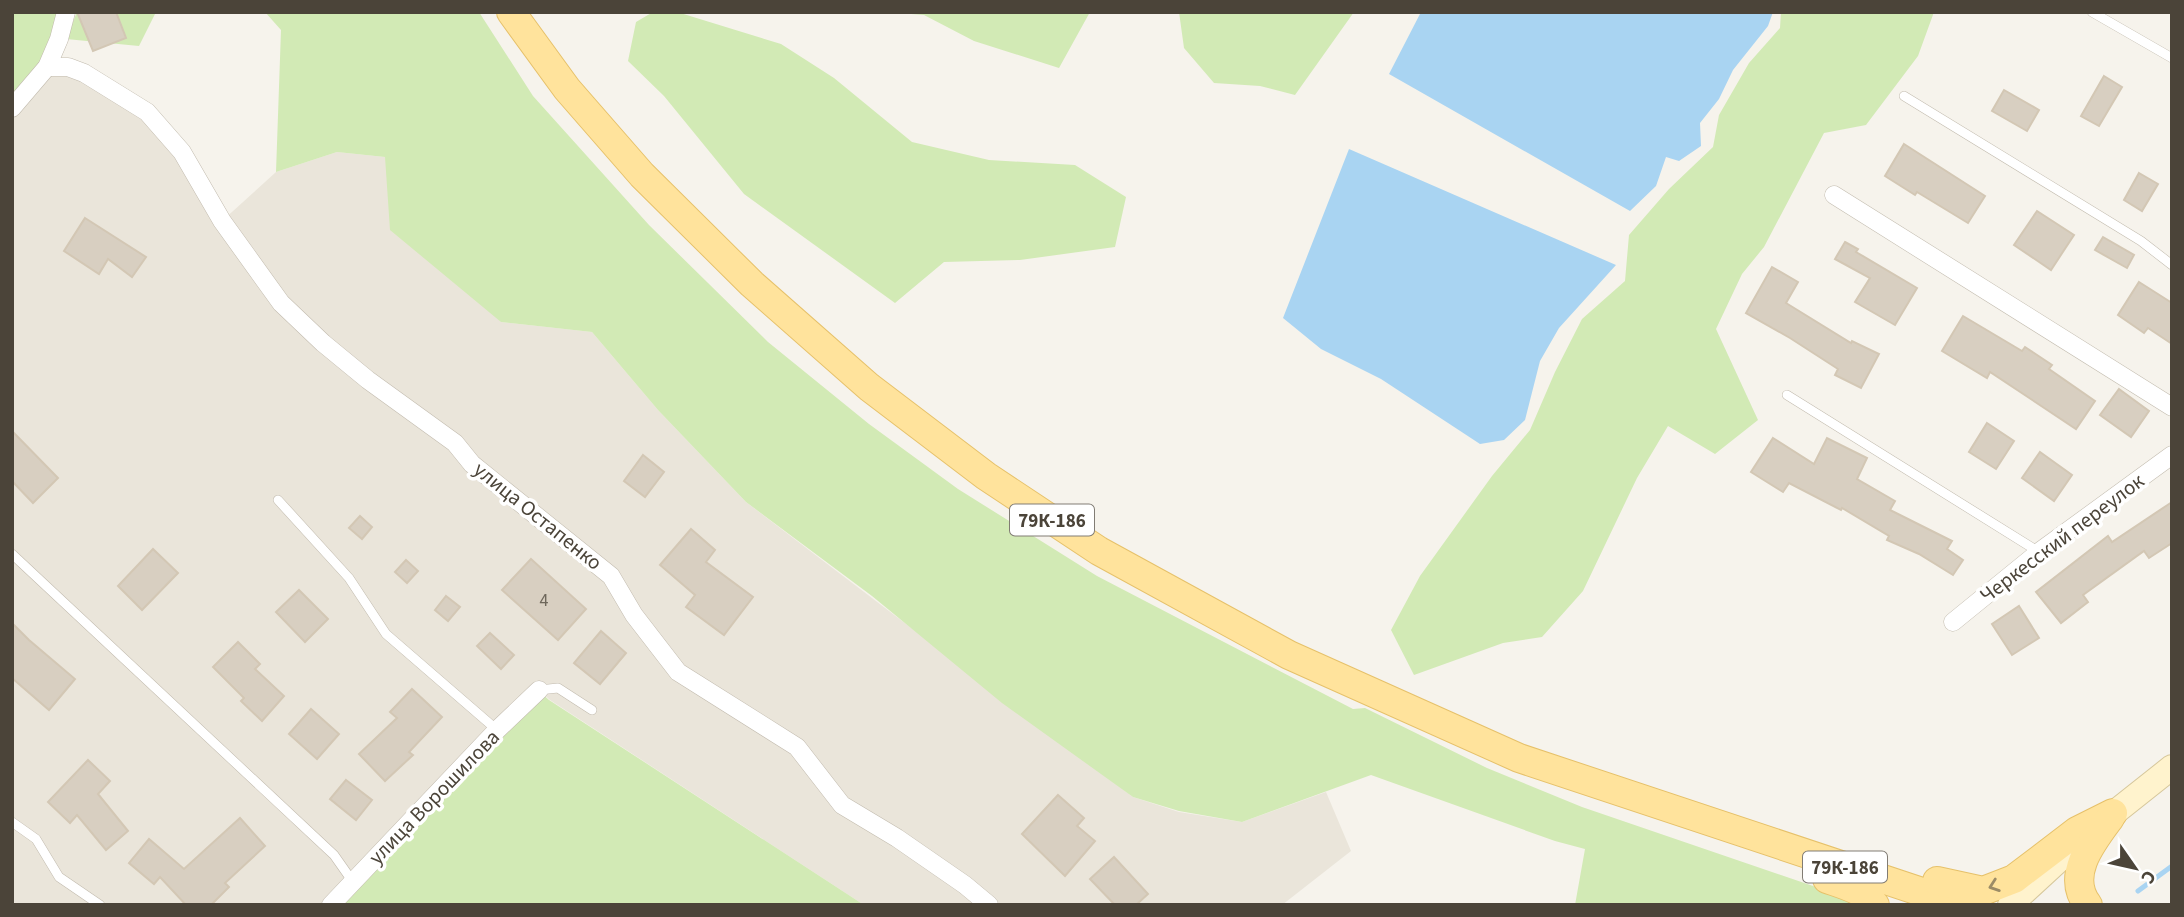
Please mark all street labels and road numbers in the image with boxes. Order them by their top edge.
street label: улица Остапенко [467,455,609,577]
street label: Черкесский переулок [1974,466,2151,610]
road number: 79К-186 [1010,505,1094,536]
street label: улица Ворошилова [362,723,506,871]
road number: 79К-186 [1803,852,1887,882]

